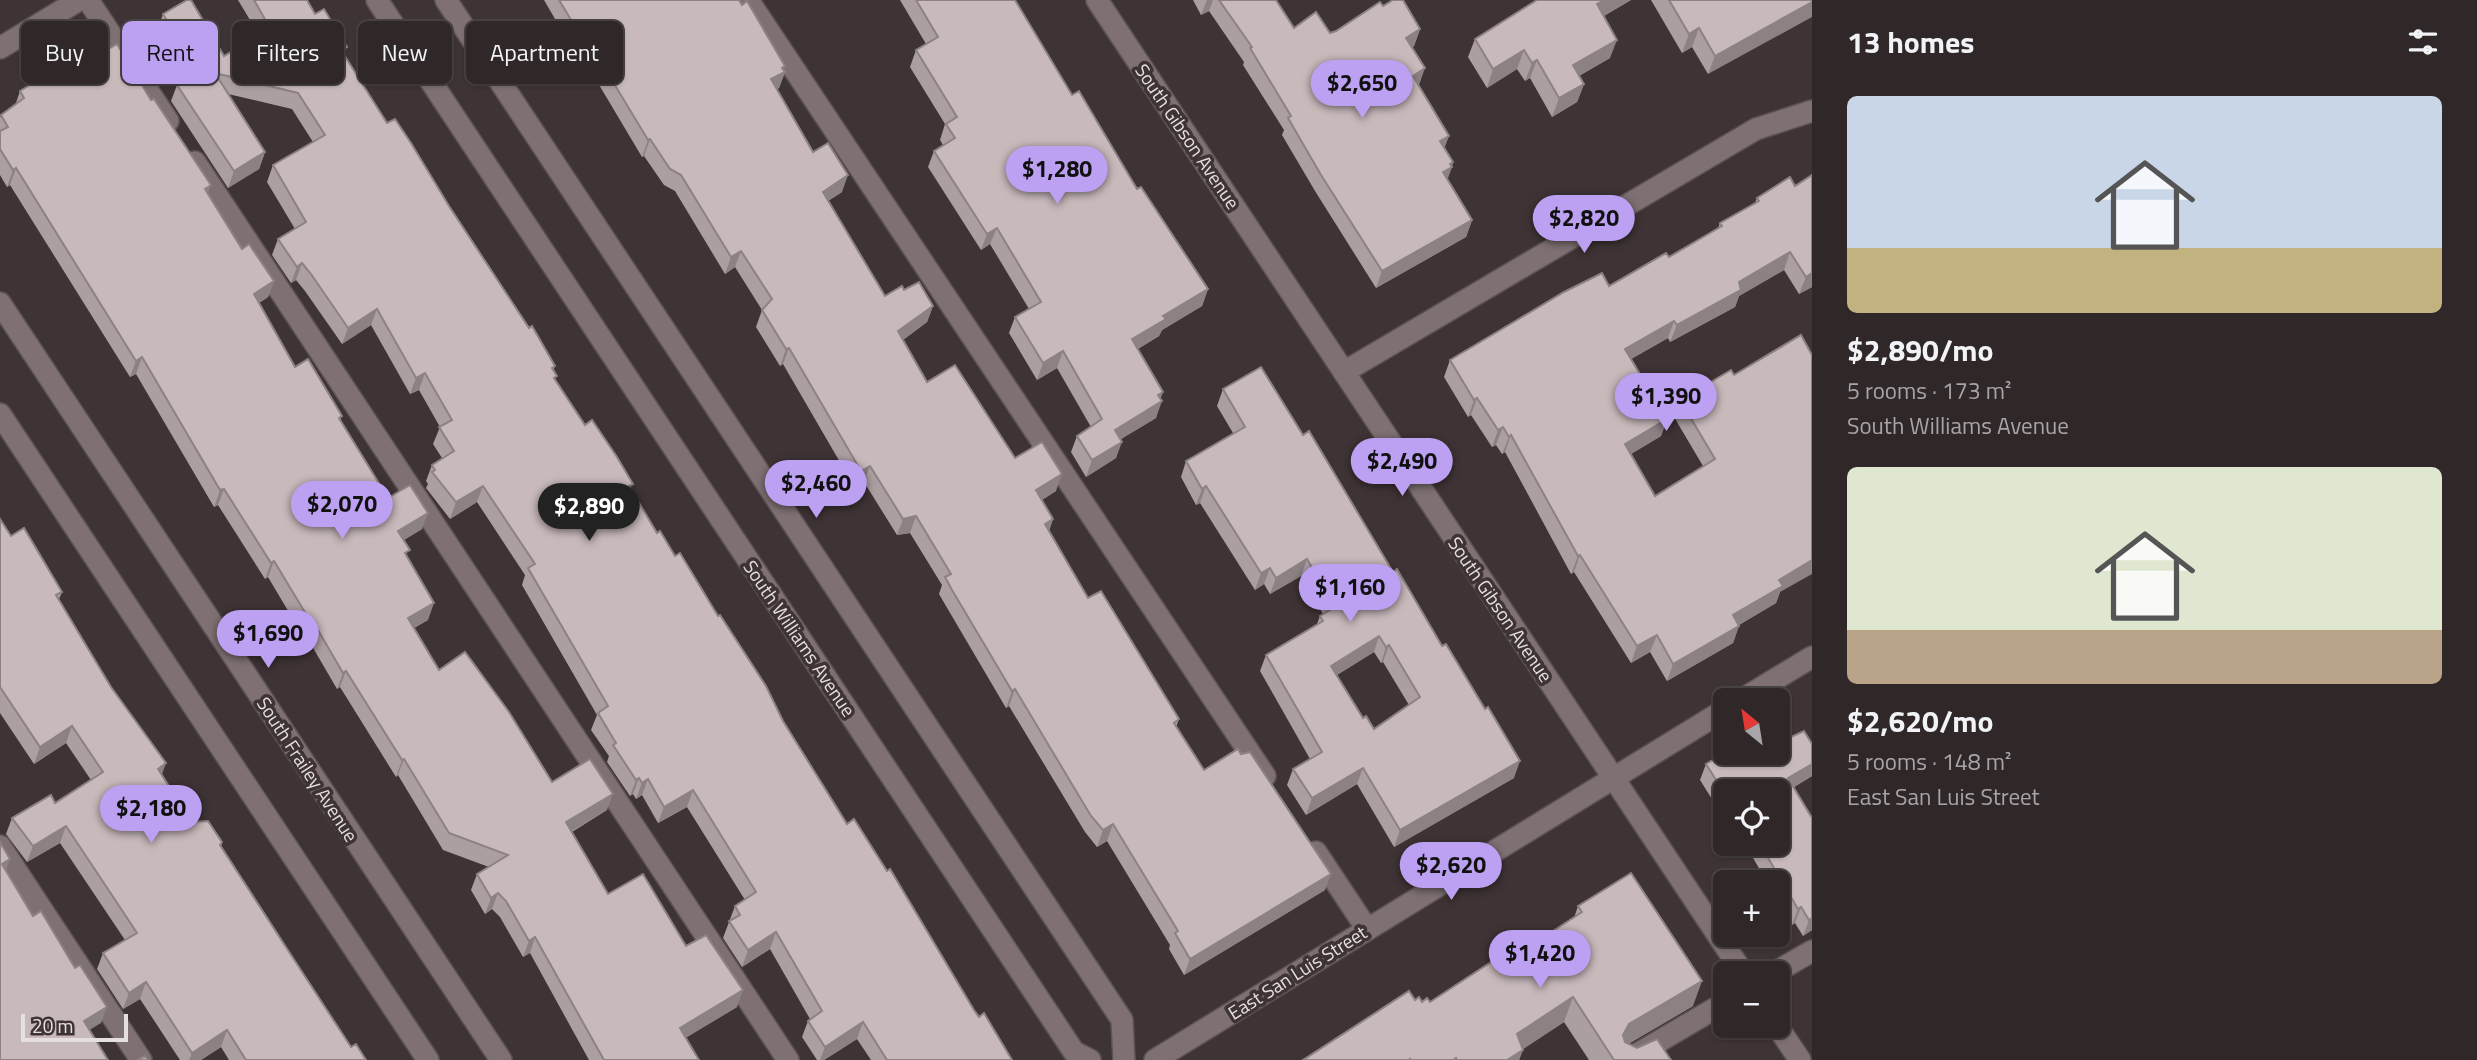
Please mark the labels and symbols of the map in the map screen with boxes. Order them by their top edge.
street label: South Gibson Avenue [1128,57,1248,215]
pin: $2,650 [1305,60,1419,120]
pin: $1,280 [1000,146,1114,206]
pin: $2,820 [1527,196,1641,255]
pin: $1,390 [1609,374,1723,433]
pin: $2,490 [1345,438,1459,498]
pin: $2,460 [759,461,873,520]
pin: $2,070 [285,482,399,541]
pin: $2,890 [532,484,646,543]
street label: South Gibson Avenue [1441,530,1561,688]
street label: South Williams Avenue [737,554,863,722]
pin: $1,160 [1293,564,1407,624]
pin: $1,690 [211,610,325,670]
north arrow [1713,688,1790,765]
street label: South Frailey Avenue [250,691,366,847]
pin: $2,180 [94,786,208,845]
pin: $2,620 [1394,842,1508,902]
street label: East San Luis Street [1222,917,1372,1026]
pin: $1,420 [1483,930,1597,990]
scale bar [21,1011,128,1043]

